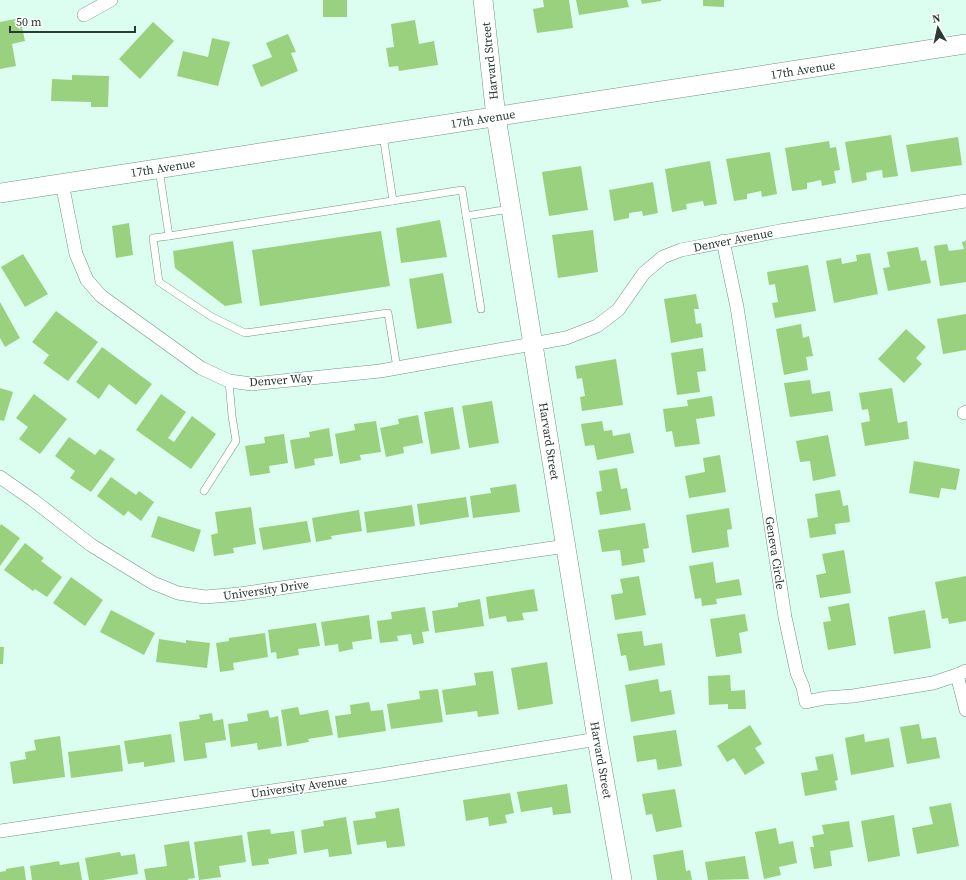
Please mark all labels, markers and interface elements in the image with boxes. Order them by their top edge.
scale bar [10,8,135,34]
north arrow [918,8,958,48]
text: N [931,11,942,27]
text: 50 m [16,14,42,30]
street label: Harvard Street [478,21,502,101]
street label: 17th Avenue [769,57,837,83]
street label: 17th Avenue [449,106,517,132]
street label: 17th Avenue [129,155,197,181]
street label: Denver Avenue [692,224,774,256]
street label: Denver Way [249,370,314,390]
street label: Harvard Street [535,401,563,481]
street label: Geneva Circle [761,515,789,591]
street label: University Drive [222,576,310,604]
street label: Harvard Street [586,720,616,800]
street label: University Avenue [250,772,348,802]

